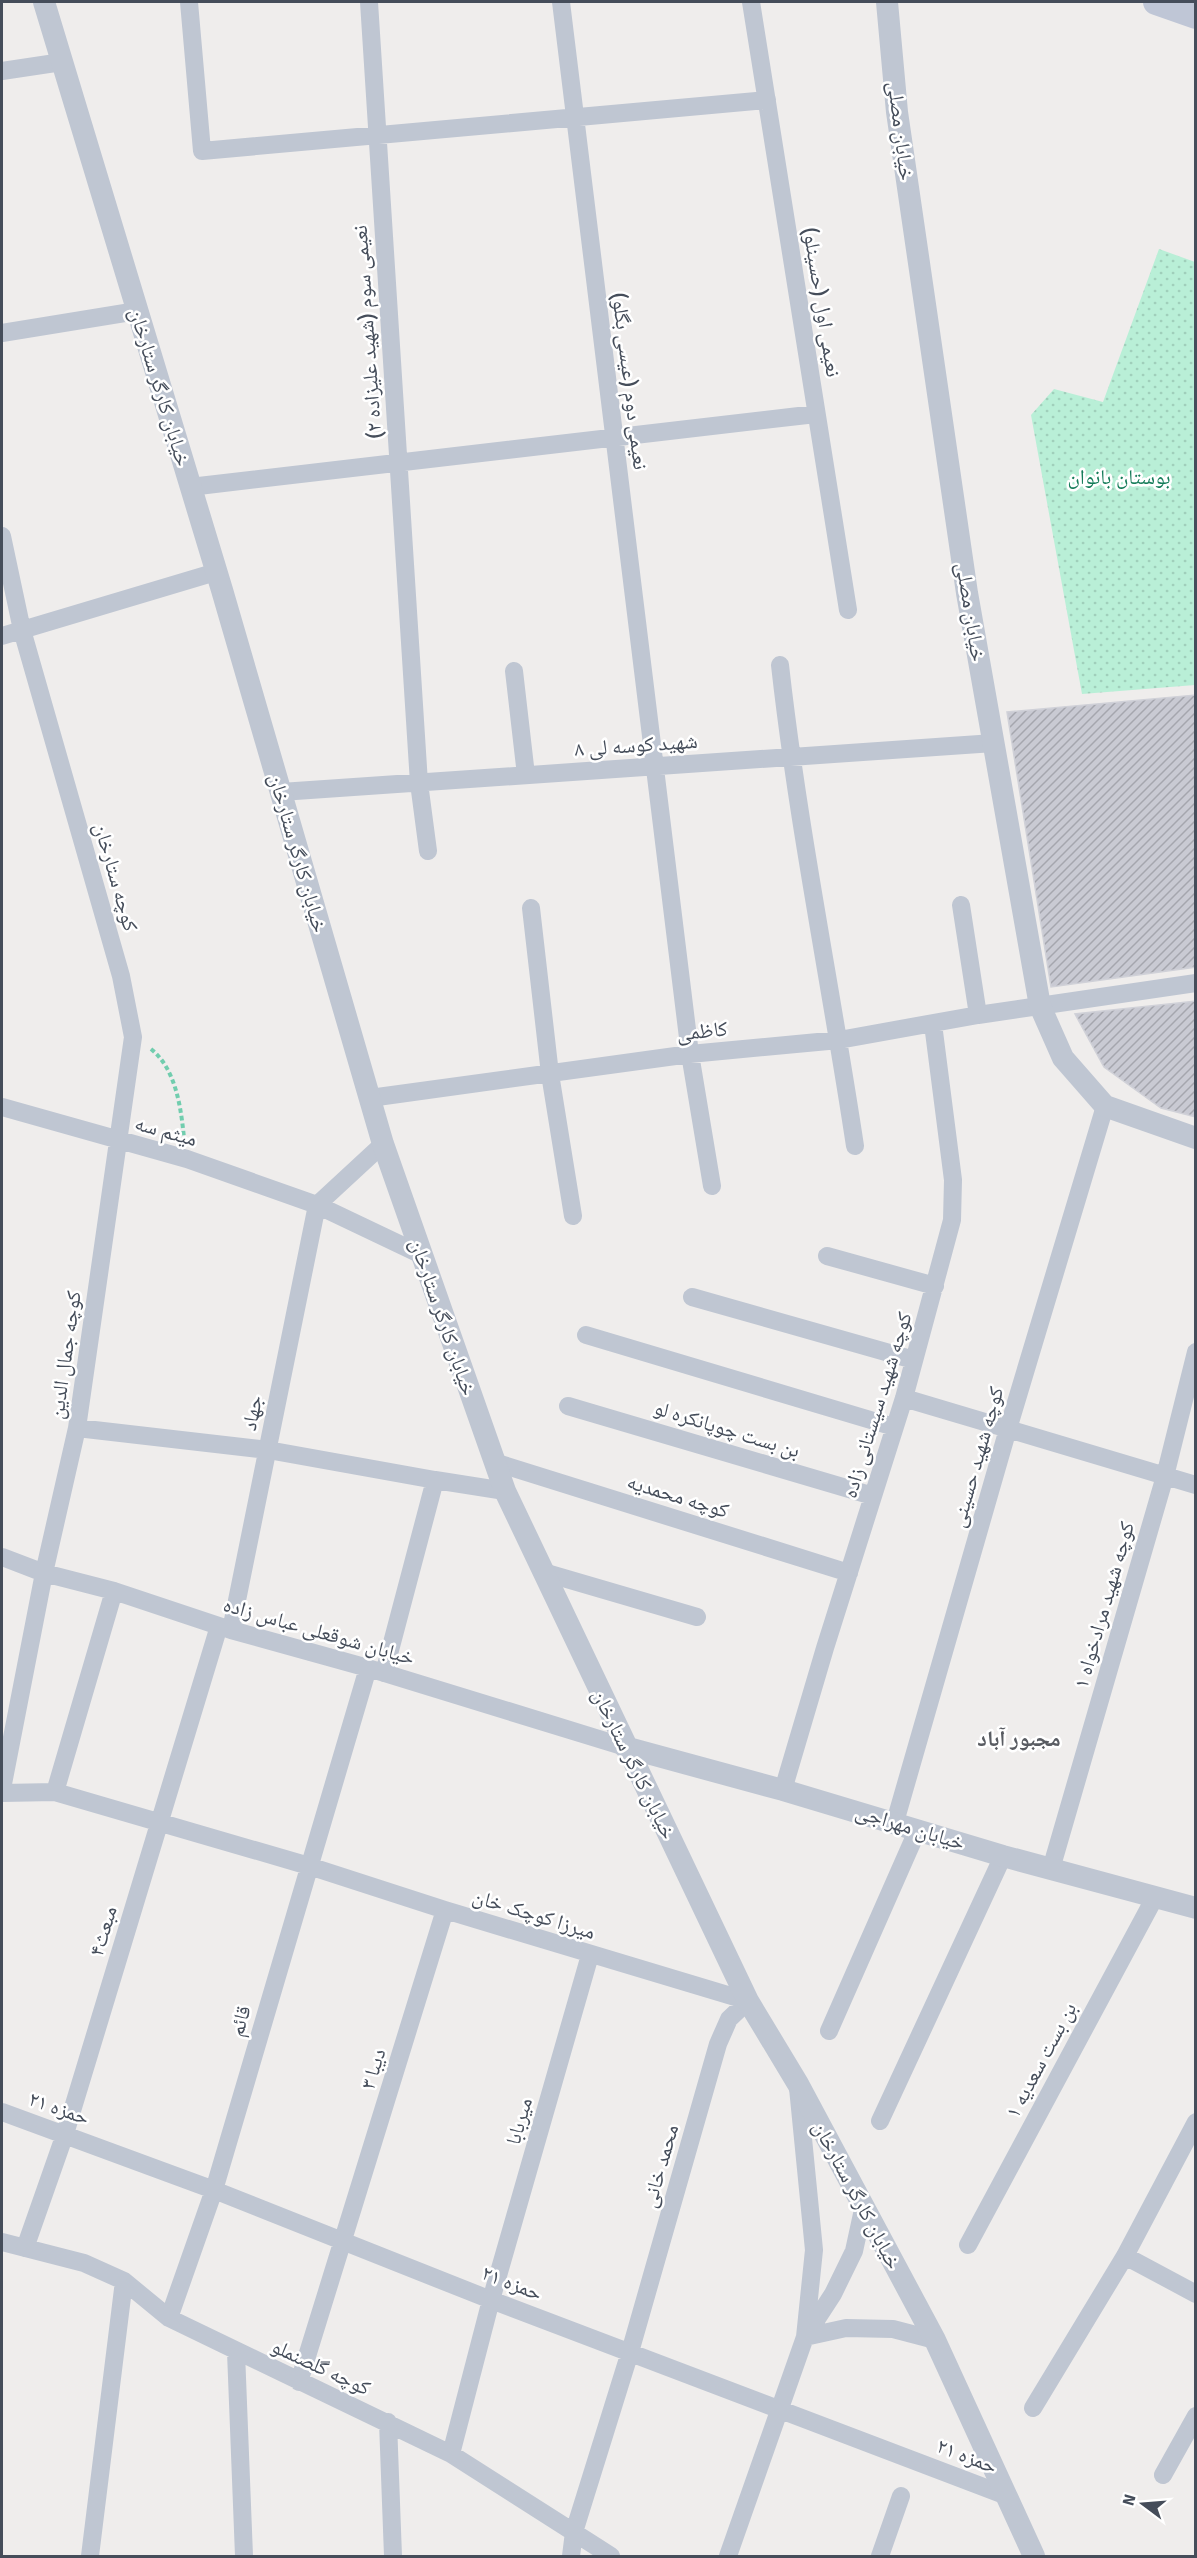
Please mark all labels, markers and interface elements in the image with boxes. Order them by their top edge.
street label: خیابان مصلی [882,80,920,182]
street label: نعیمی سوم (شهید علیزاده ۲) [347,224,388,440]
street label: نعیمی اول (حسینلو) [797,225,847,379]
street label: نعیمی دوم (عیسی بگلو) [605,291,654,471]
street label: خیابان کارگر ستارخان [124,305,196,469]
park label: بوستان بانوان [1067,464,1171,490]
street label: خیابان مصلی [950,561,992,663]
street label: شهید کوسه لی ۸ [574,728,698,762]
street label: خیابان کارگر ستارخان [263,771,333,935]
street label: کوچه ستارخان [88,820,144,935]
street label: کاظمی [675,1015,729,1047]
street label: میثم سه [132,1110,200,1153]
street label: خیابان کارگر ستارخان [404,1235,482,1399]
street label: کوچه جمال الدین [43,1289,87,1421]
street label: کوچه شهید سیستانی زاده [836,1308,918,1501]
street label: کوچه شهید حسینی [944,1383,1010,1530]
street label: جهاد [236,1393,268,1433]
street label: بن بست چوپانکره لو [651,1394,803,1464]
street label: کوچه محمدیه [624,1468,732,1524]
street label: ۱ کوچه شهید مرادخواه [1068,1518,1140,1692]
street label: خیابان شوقعلی عباس زاده [220,1591,418,1671]
street label: خیابان کارگر ستارخان [586,1685,682,1843]
district label: مجبور آباد [977,1725,1061,1752]
street label: خیابان مهراجی [852,1798,968,1856]
street label: میرزا کوچک خان [469,1883,599,1945]
street label: مبعث۴ [83,1903,123,1959]
street label: بن بست سعدیه ۱ [1000,1998,1082,2122]
street label: قائم [223,2003,258,2040]
street label: دیبا ۳ [355,2045,391,2093]
street label: حمزه ۲۱ [25,2086,93,2130]
street label: میربابا [500,2094,538,2148]
street label: خیابان کارگر ستارخان [807,2117,907,2273]
street label: محمد خانی [636,2121,684,2211]
street label: حمزه ۲۱ [478,2260,546,2306]
street label: کوچه گلصنملو [267,2333,375,2401]
street label: حمزه ۲۱ [933,2433,1001,2479]
north arrow [1113,2474,1173,2534]
text: N [1118,2492,1141,2508]

